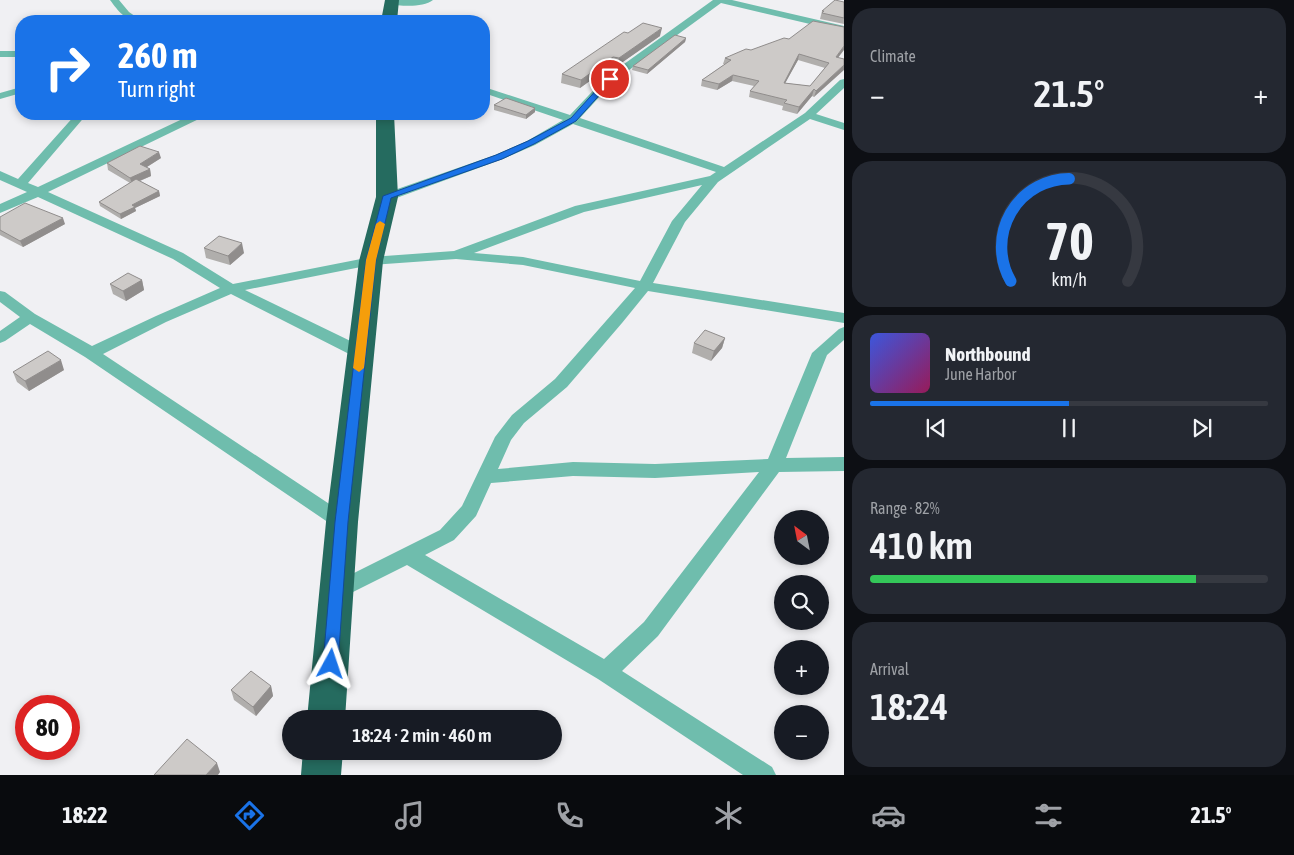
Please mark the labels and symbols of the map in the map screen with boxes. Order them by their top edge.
pin [589,58,631,100]
north arrow [774,510,829,565]
position arrow [304,637,356,689]
speed limit sign: 80 [15,695,80,760]

